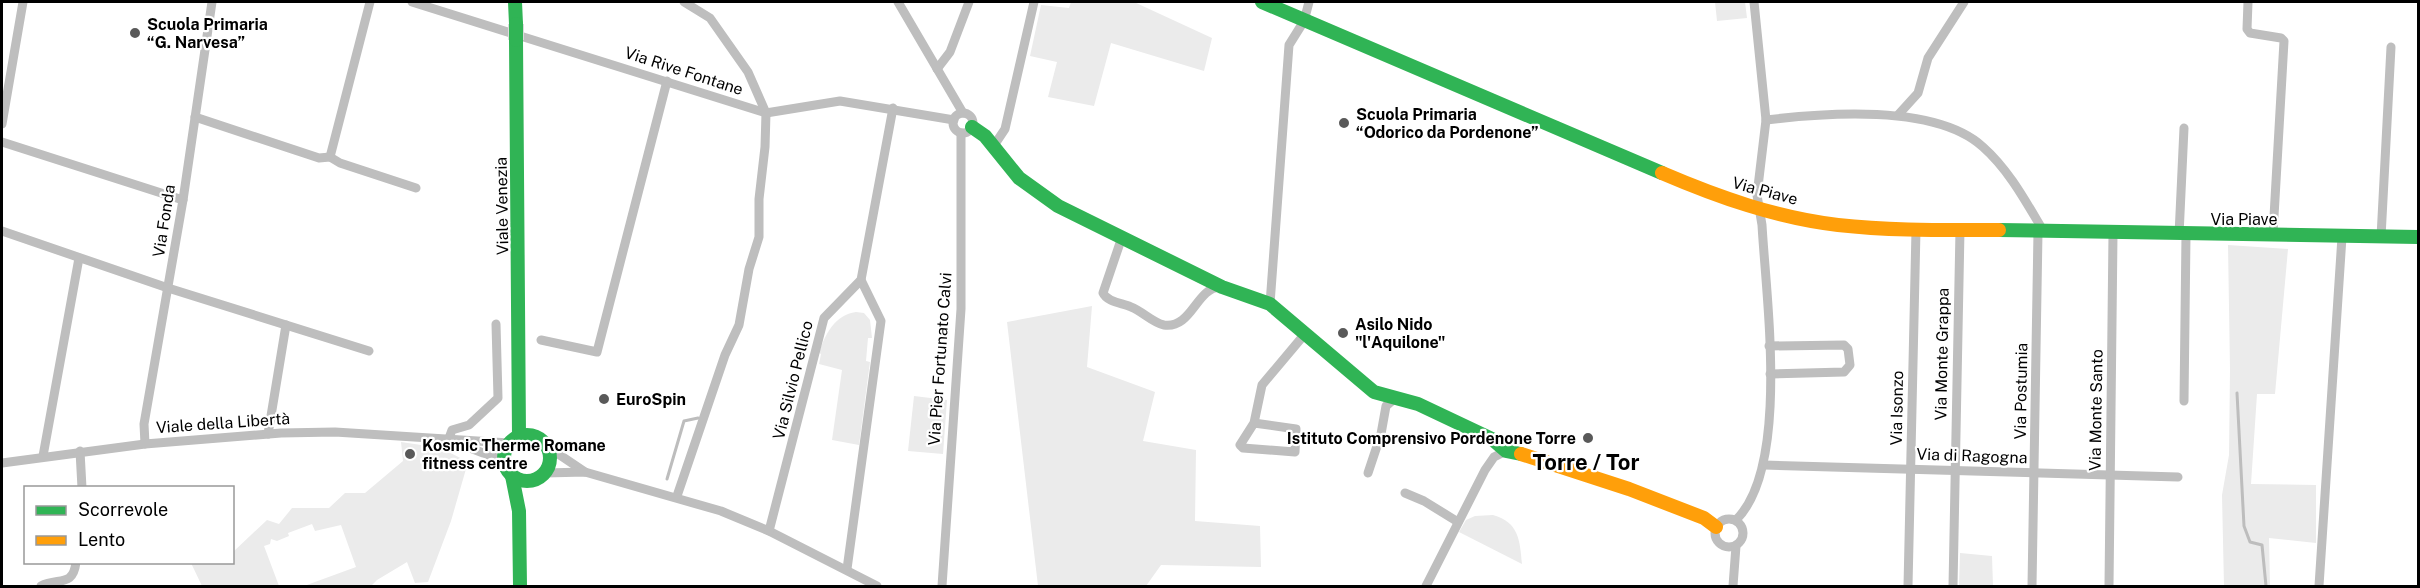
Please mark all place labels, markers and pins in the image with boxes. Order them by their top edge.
place label: Scuola Primaria “G. Narvesa” [147,15,268,52]
marker: Scuola Primaria “G. Narvesa” [128,26,142,40]
place label: Scuola Primaria “Odorico da Pordenone” [1356,105,1539,142]
marker: Scuola Primaria “Odorico da Pordenone” [1337,116,1351,130]
place label: Asilo Nido "l'Aquilone" [1355,315,1445,352]
marker: Asilo Nido "l'Aquilone" [1336,326,1350,340]
place label: EuroSpin [616,390,686,409]
marker: EuroSpin [597,392,611,406]
place label: Istituto Comprensivo Pordenone Torre [1287,429,1576,448]
marker: Istituto Comprensivo Pordenone Torre [1581,431,1595,445]
place label: Kosmic Therme Romane fitness centre [422,436,606,473]
marker: Kosmic Therme Romane fitness centre [403,447,417,461]

